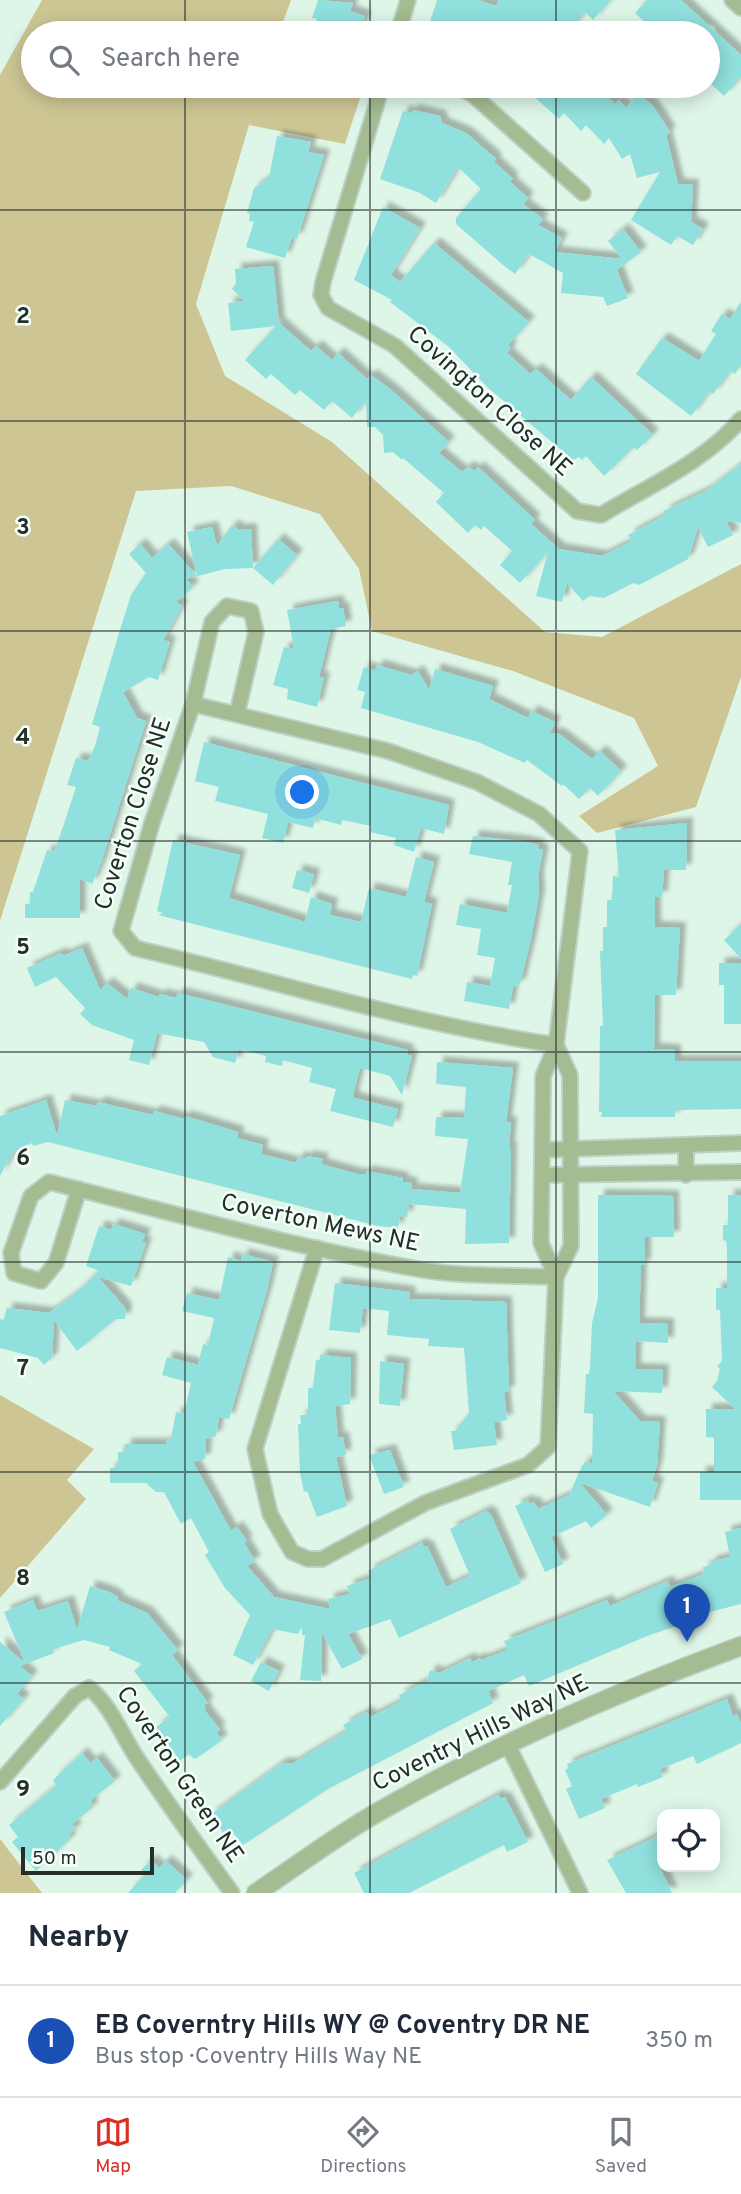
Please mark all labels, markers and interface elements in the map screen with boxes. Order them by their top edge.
search box [21,21,720,98]
icon: search [45,41,83,79]
text: Search here [101,43,240,76]
text: 2 [16,303,30,332]
street label: Covington Close NE [400,320,578,484]
text: 3 [16,514,30,543]
street label: Coverton Close NE [89,714,179,914]
text: 4 [16,724,30,753]
your location [285,775,319,809]
text: 5 [16,934,30,963]
text: 6 [16,1145,30,1174]
street label: Coverton Mews NE [218,1188,422,1260]
text: 7 [17,1355,29,1384]
text: 8 [16,1565,30,1594]
pin: 1 [664,1584,710,1642]
street label: Coventry Hills Way NE [368,1669,594,1799]
street label: Coverton Green NE [109,1681,249,1869]
text: 9 [16,1776,30,1805]
map controls [657,1809,720,1872]
button: locate [657,1809,720,1872]
scale bar [21,1844,154,1876]
text: 50 m [32,1847,77,1871]
text: Nearby [28,1920,129,1957]
text: EB Coverntry Hills WY @ Coventry DR NE [95,2010,590,2043]
text: 1 [46,2027,56,2056]
text: 350 m [645,2027,713,2056]
text: Bus stop · Coventry Hills Way NE [95,2043,422,2072]
tab: Map [94,2113,132,2179]
tab: Directions [320,2113,407,2179]
tab: Saved [595,2113,647,2179]

